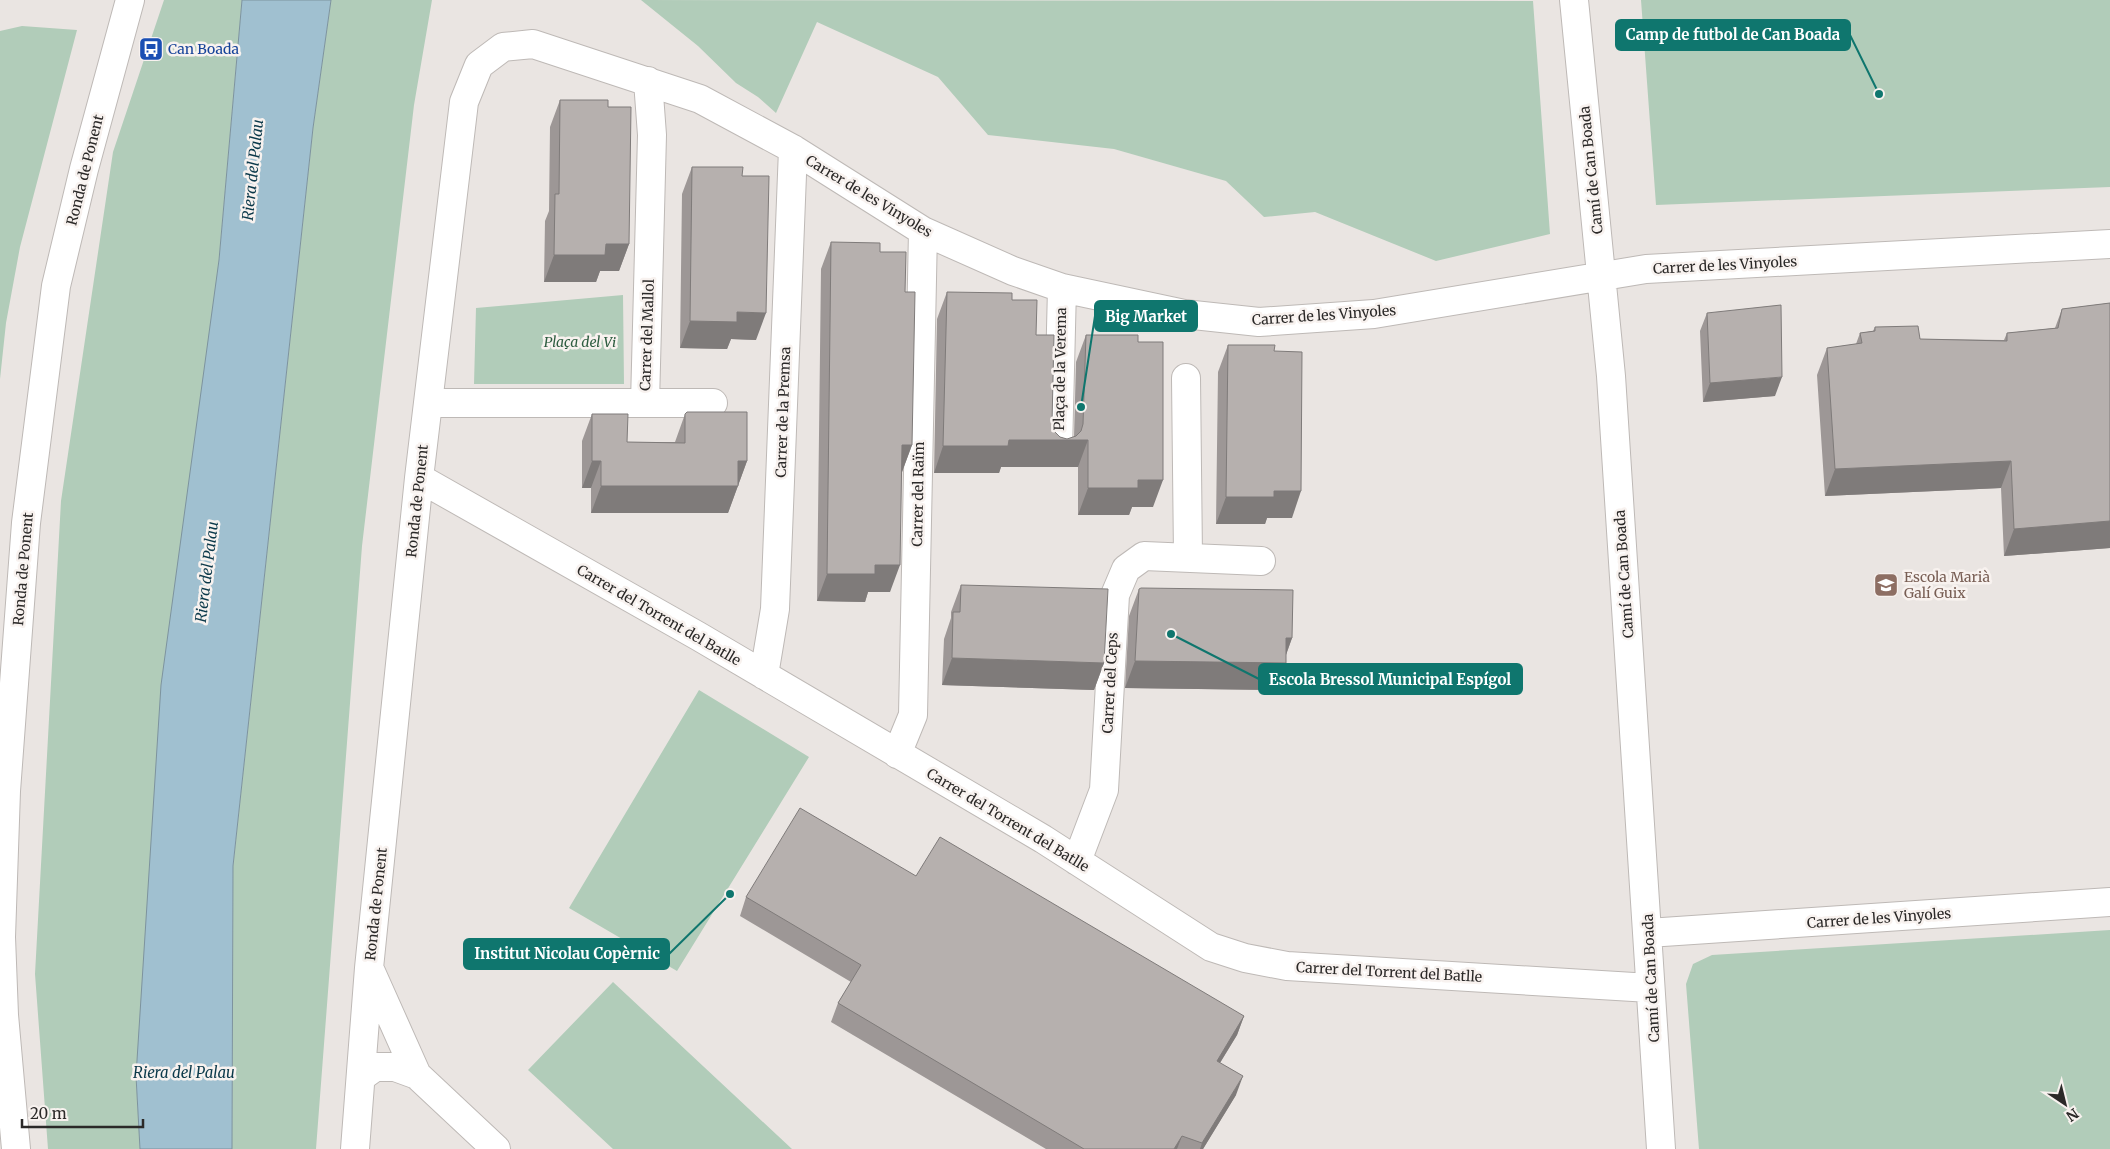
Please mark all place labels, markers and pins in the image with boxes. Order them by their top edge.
callout: Camp de futbol de Can Boada [1616,20,1850,50]
bus stop icon: Can Boada [138,36,164,62]
place label: Can Boada [168,40,240,58]
callout: Big Market [1095,301,1197,331]
place label: Escola Marià Galí Guix [1904,568,1990,602]
school or university icon: Escola Marià Galí Guix [1873,572,1899,598]
callout: Escola Bressol Municipal Espígol [1259,664,1522,694]
callout: Institut Nicolau Copèrnic [464,939,669,969]

